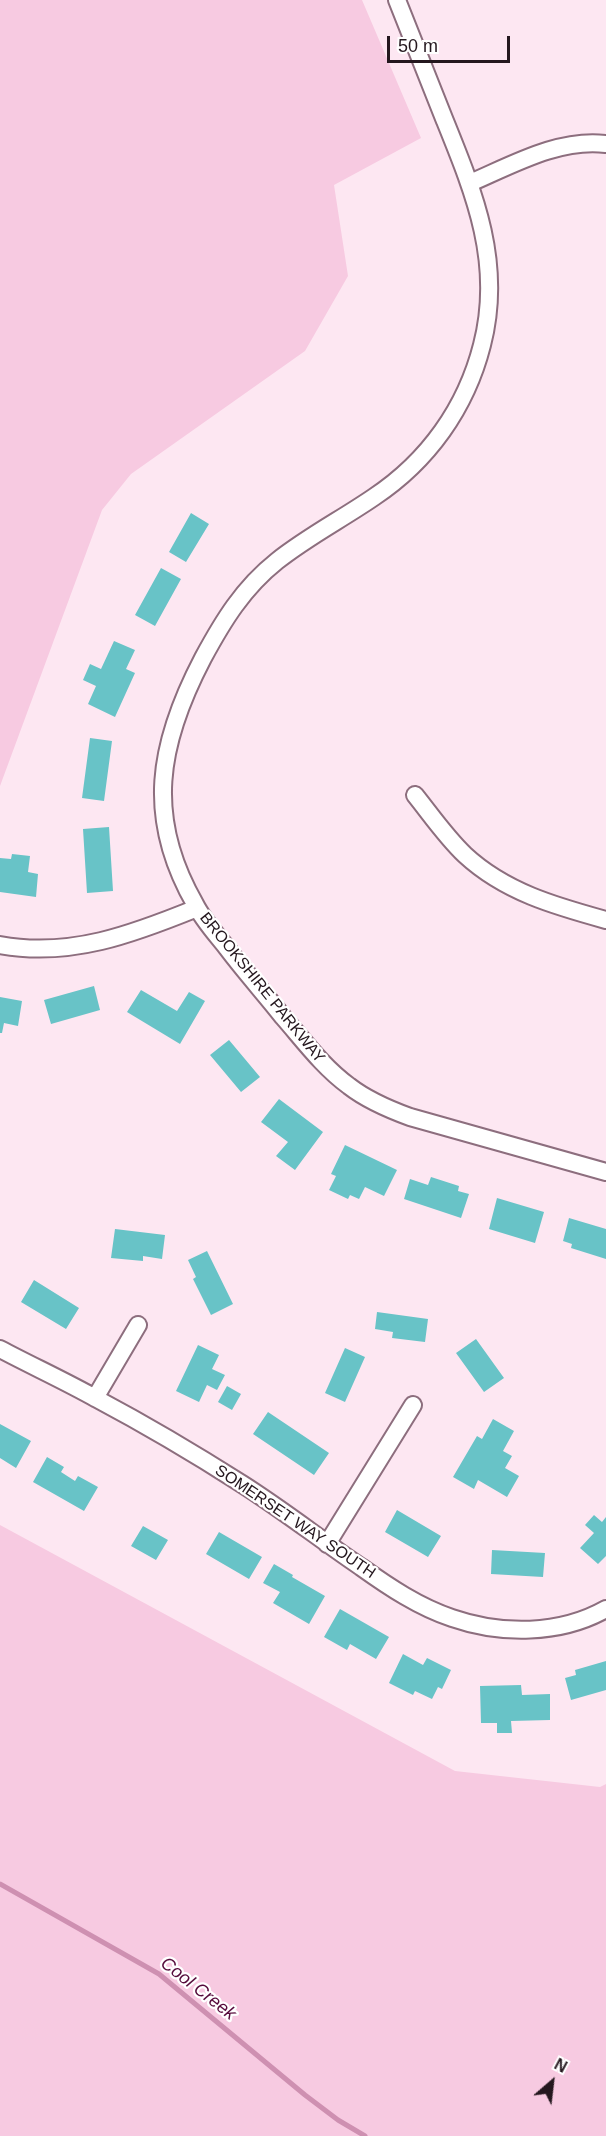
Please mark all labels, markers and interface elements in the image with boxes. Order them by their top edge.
scale bar [390,24,513,62]
text: 50 m [398,36,438,56]
street label: BROOKSHIRE PARKWAY [195,909,329,1067]
street label: SOMERSET WAY SOUTH [211,1461,379,1583]
water label: Cool Creek [156,1953,240,2025]
north arrow [522,2052,582,2112]
text: N [552,2055,570,2076]

